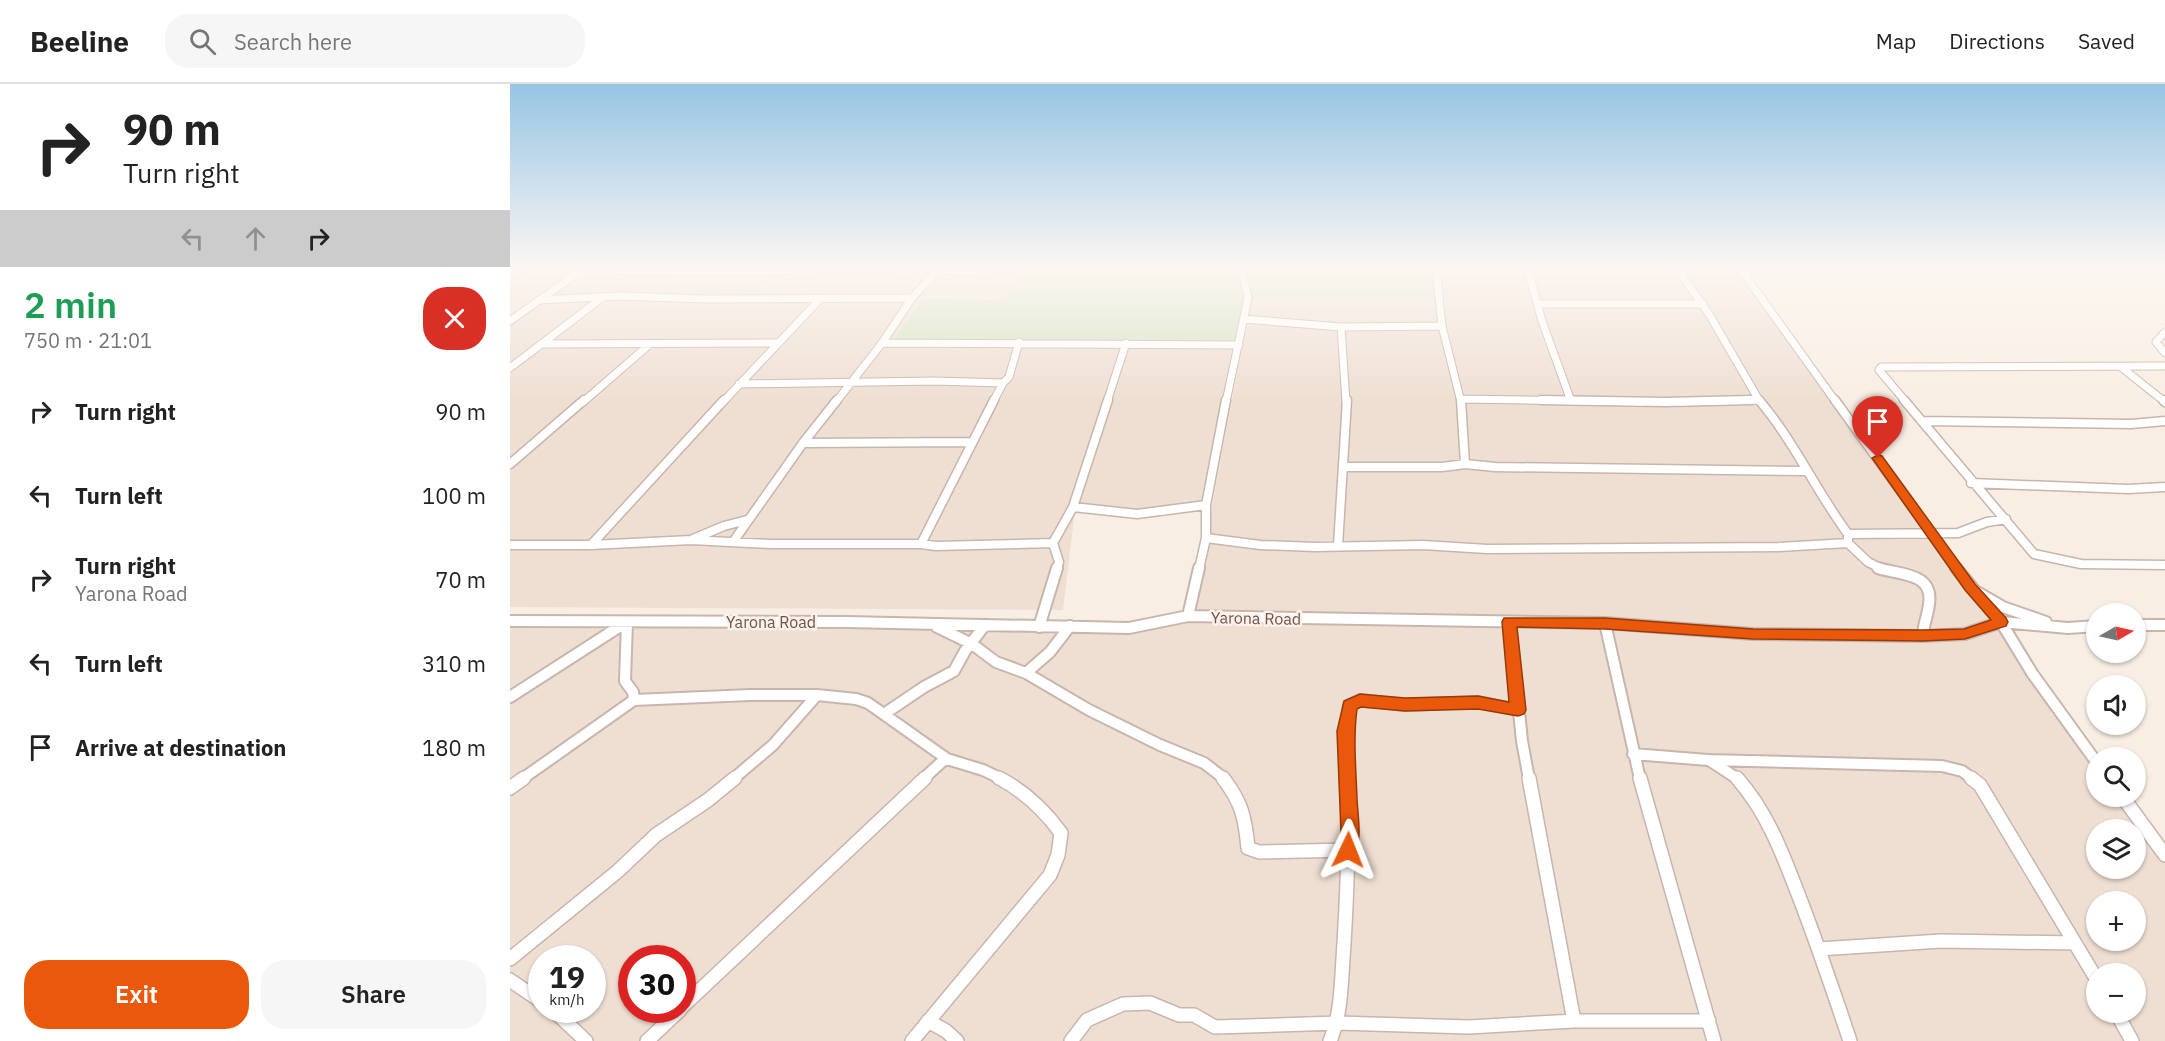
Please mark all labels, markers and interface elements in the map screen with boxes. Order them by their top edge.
search box [165,14,585,68]
text: Beeline [30,23,129,60]
icon: search [186,25,219,58]
text: Search here [234,27,352,56]
text: Map [1876,27,1916,55]
text: Directions [1949,27,2045,55]
text: Saved [2078,27,2135,55]
text: 90 m [123,102,221,157]
icon: right [24,108,102,186]
text: Turn right [123,155,240,190]
icon: left [176,222,209,255]
icon: ahead [239,222,272,255]
icon: right [302,222,335,255]
text: 2 min [24,281,117,328]
button: close [423,287,486,350]
text: 750 m · 21:01 [24,327,152,354]
icon: right [24,395,57,428]
pin [1852,396,1903,458]
text: Turn right [75,397,176,426]
text: 90 m [435,397,486,426]
icon: arrive [1861,405,1894,438]
icon: left [24,479,57,512]
text: Turn left [75,481,163,510]
text: 100 m [422,481,486,510]
text: Turn right [75,551,176,580]
icon: right [24,563,57,596]
text: 70 m [435,565,486,594]
text: Yarona Road [75,580,188,607]
north arrow [2086,603,2146,663]
map controls [2086,603,2146,1023]
street label: Yarona Road [1211,607,1301,629]
street label: Yarona Road [726,612,816,632]
icon: left [24,647,57,680]
text: Turn left [75,649,163,678]
text: 310 m [422,649,486,678]
button: sound [2086,675,2146,735]
icon: arrive [24,731,57,764]
text: Arrive at destination [75,733,286,762]
text: 180 m [422,733,486,762]
button: search [2086,747,2146,807]
position arrow [1316,818,1380,882]
button: layers [2086,819,2146,879]
button: + [2086,891,2146,951]
speed limit sign: 30 [618,945,696,1023]
text: 19 [549,957,585,996]
button: Exit [24,960,249,1029]
button: Share [261,960,486,1029]
button: − [2086,963,2146,1023]
text: km/h [549,990,585,1009]

